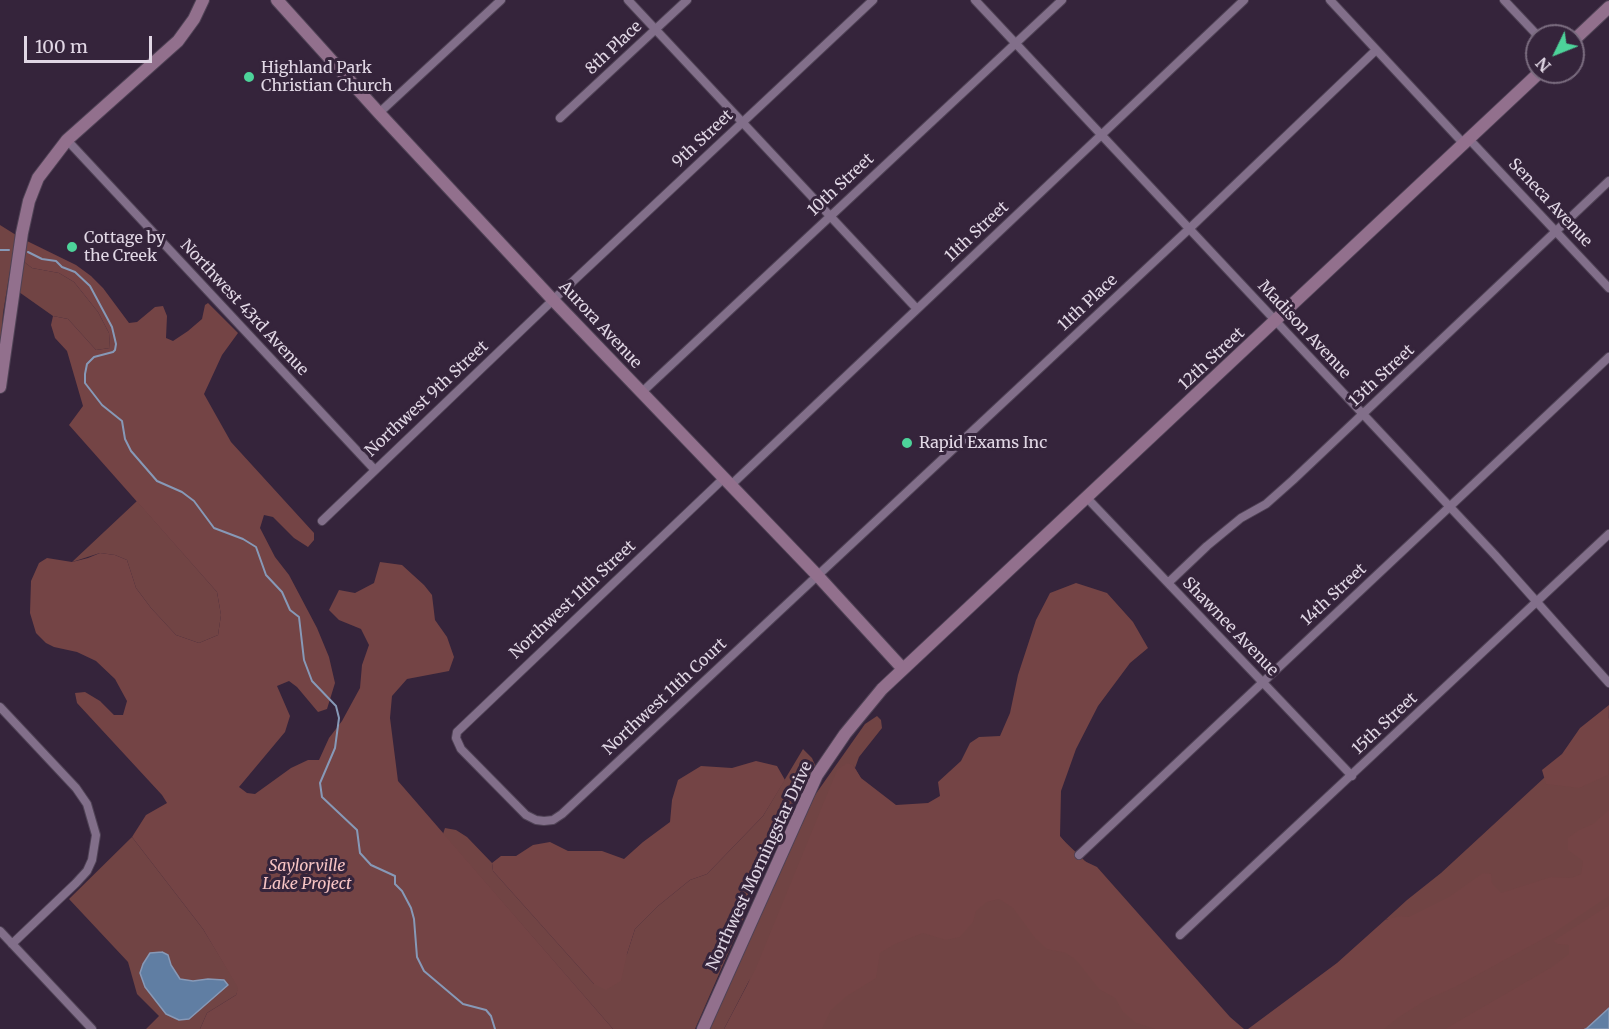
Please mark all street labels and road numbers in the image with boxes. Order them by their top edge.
street label: 8th Place [582,17,646,79]
street label: 9th Street [669,106,737,172]
street label: 10th Street [804,150,878,220]
street label: Seneca Avenue [1504,155,1596,251]
street label: 11th Street [941,198,1013,266]
street label: Northwest 43rd Avenue [176,236,312,380]
street label: 11th Place [1054,271,1122,335]
street label: Aurora Avenue [555,277,645,373]
street label: Madison Avenue [1254,277,1354,383]
street label: 12th Street [1175,324,1249,394]
street label: Northwest 9th Street [362,337,492,461]
street label: 13th Street [1345,341,1419,411]
street label: Northwest 11th Street [506,537,640,663]
street label: 14th Street [1297,560,1371,630]
street label: Shawnee Avenue [1178,574,1282,680]
street label: Northwest 11th Court [599,635,731,759]
street label: 15th Street [1349,689,1421,759]
street label: Northwest Morningstar Drive [703,758,817,974]

